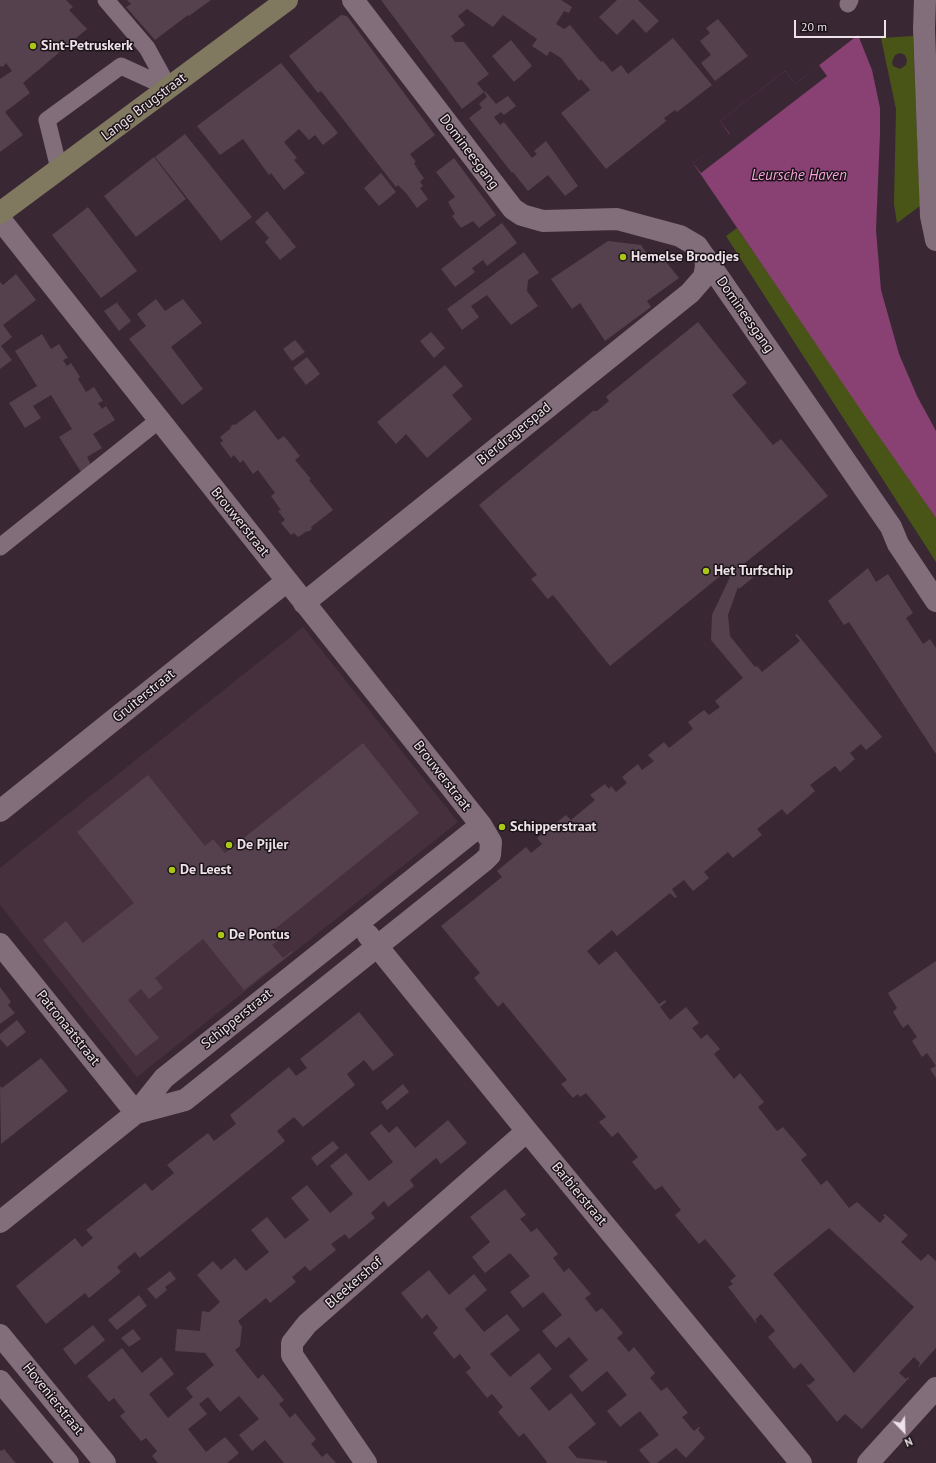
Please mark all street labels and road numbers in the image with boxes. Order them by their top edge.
street label: Lange Brugstraat [98,70,190,144]
street label: Domineesgang [435,111,503,193]
street label: Domineesgang [713,274,777,356]
street label: Bierdragerspad [474,399,554,469]
street label: Brouwerstraat [207,484,273,560]
street label: Gruiterstraat [110,666,178,726]
street label: Brouwerstraat [410,738,474,814]
street label: Schipperstraat [198,985,276,1053]
street label: Patronaatstraat [33,987,103,1069]
street label: Barbierstraat [548,1159,610,1229]
street label: Bleekershof [322,1254,386,1312]
street label: Hovenierstraat [19,1360,87,1438]

